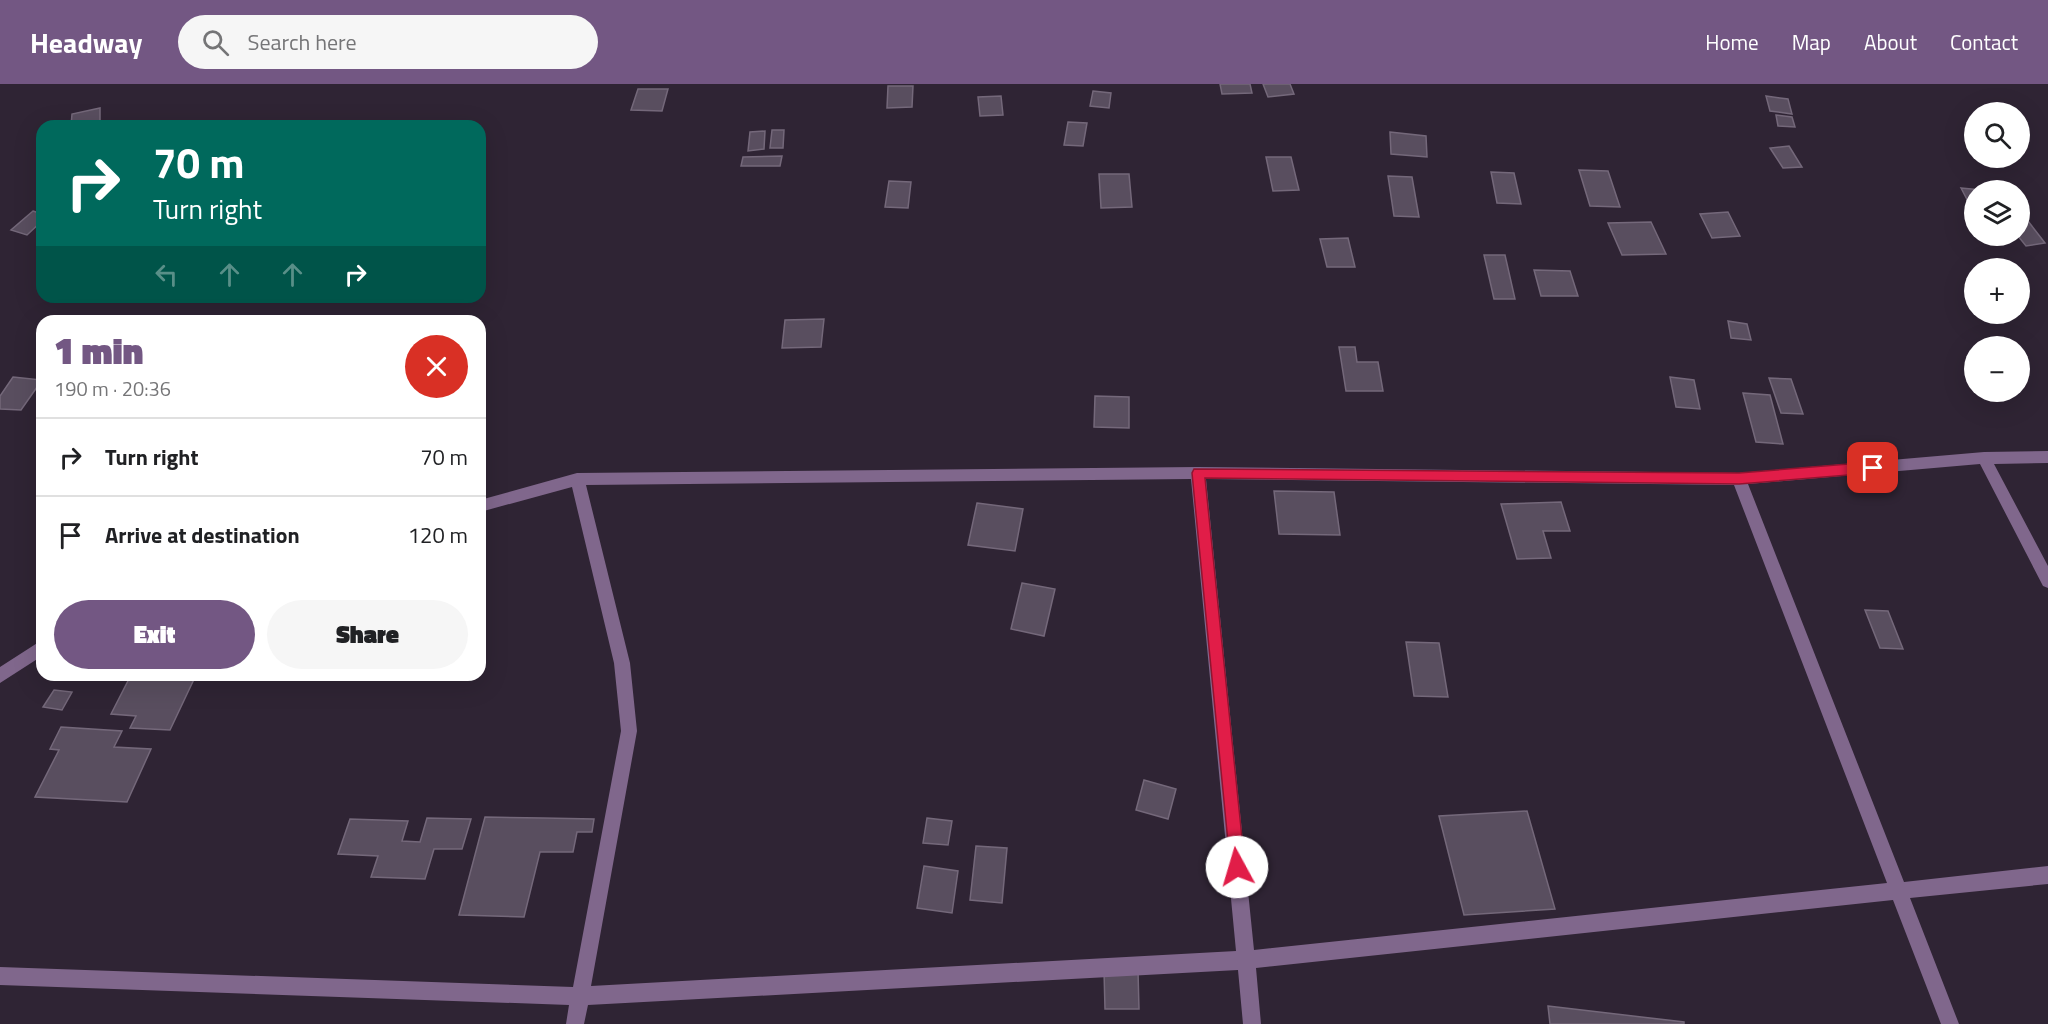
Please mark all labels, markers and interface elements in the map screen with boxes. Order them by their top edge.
search box [178,15,598,69]
text: Headway [30,21,142,64]
text: Search here [247,25,357,59]
icon: search [199,26,232,59]
text: Home [1705,26,1759,58]
text: Map [1792,26,1831,58]
text: About [1864,26,1917,58]
text: Contact [1950,26,2018,58]
map controls [1964,102,2030,402]
button: search [1964,102,2030,168]
text: 70 m [153,130,245,194]
icon: right [54,144,132,222]
button: layers [1964,180,2030,246]
text: Turn right [153,188,262,229]
icon: left [150,258,183,291]
icon: ahead [213,258,246,291]
icon: ahead [276,258,309,291]
icon: right [339,258,372,291]
button: + [1964,258,2030,324]
text: 1 min [54,323,143,378]
button: close [405,335,468,398]
button: − [1964,336,2030,402]
text: 190 m · 20:36 [54,373,171,404]
text: Turn right [105,440,199,474]
text: 70 m [420,440,468,474]
icon: right [54,441,87,474]
pin [1847,442,1898,493]
icon: arrive [1856,451,1889,484]
text: Arrive at destination [105,518,300,552]
text: 120 m [408,518,468,552]
icon: arrive [54,519,87,552]
button: Exit [54,600,255,669]
button: Share [267,600,468,669]
position arrow [1205,835,1269,899]

